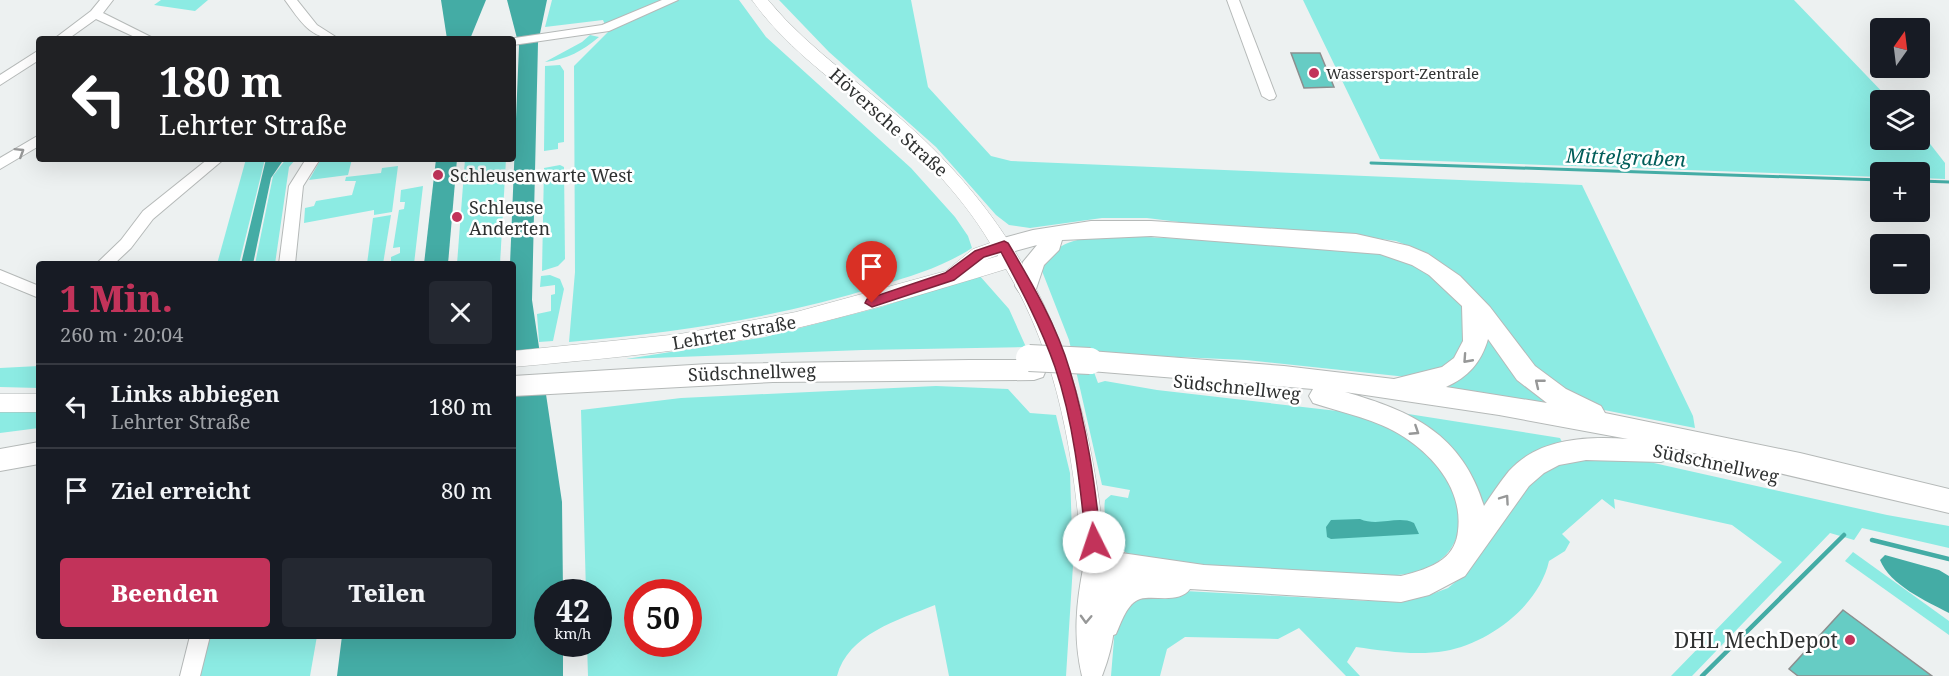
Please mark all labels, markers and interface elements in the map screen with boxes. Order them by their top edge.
north arrow [1870,18,1930,78]
map controls [1870,18,1930,294]
text: 180 m [159,52,283,109]
icon: left [60,60,138,138]
street label: Höversche Straße [825,62,953,182]
place label: Wassersport-Zentrale [1326,63,1479,83]
marker: Wassersport-Zentrale [1307,66,1321,80]
button: layers [1870,90,1930,150]
text: Lehrter Straße [159,106,347,143]
water label: Mittelgraben [1564,141,1687,173]
one-way arrow [13,148,24,159]
button: + [1870,162,1930,222]
place label: Schleusenwarte West [450,163,633,187]
marker: Schleusenwarte West [431,168,445,182]
place label: Schleuse Anderten [469,195,550,240]
marker: Schleuse Anderten [450,210,464,224]
button: − [1870,234,1930,294]
pin [846,241,897,303]
icon: arrive [855,250,888,283]
text: 1 Min. [60,274,173,323]
button: close [429,281,492,344]
street label: Lehrter Straße [670,309,798,355]
text: 260 m · 20:04 [60,321,183,348]
one-way arrow [1463,352,1474,362]
street label: Südschnellweg [688,358,817,386]
street label: Südschnellweg [1172,368,1302,406]
text: Links abbiegen [111,378,280,408]
one-way arrow [1534,380,1545,391]
icon: left [60,390,93,423]
text: 180 m [429,391,492,421]
text: Lehrter Straße [111,408,250,435]
one-way arrow [1409,424,1419,436]
street label: Südschnellweg [1651,438,1781,488]
icon: arrive [60,474,93,507]
text: Ziel erreicht [111,475,251,505]
text: 80 m [441,475,492,505]
one-way arrow [1498,494,1509,505]
position arrow [1062,510,1126,574]
button: Beenden [60,558,270,627]
button: Teilen [282,558,492,627]
speed limit sign: 50 [624,579,702,657]
text: 42 [556,590,590,631]
one-way arrow [1080,614,1092,623]
text: km/h [555,623,591,643]
place label: DHL MechDepot [1674,626,1838,654]
marker: DHL MechDepot [1843,633,1857,647]

